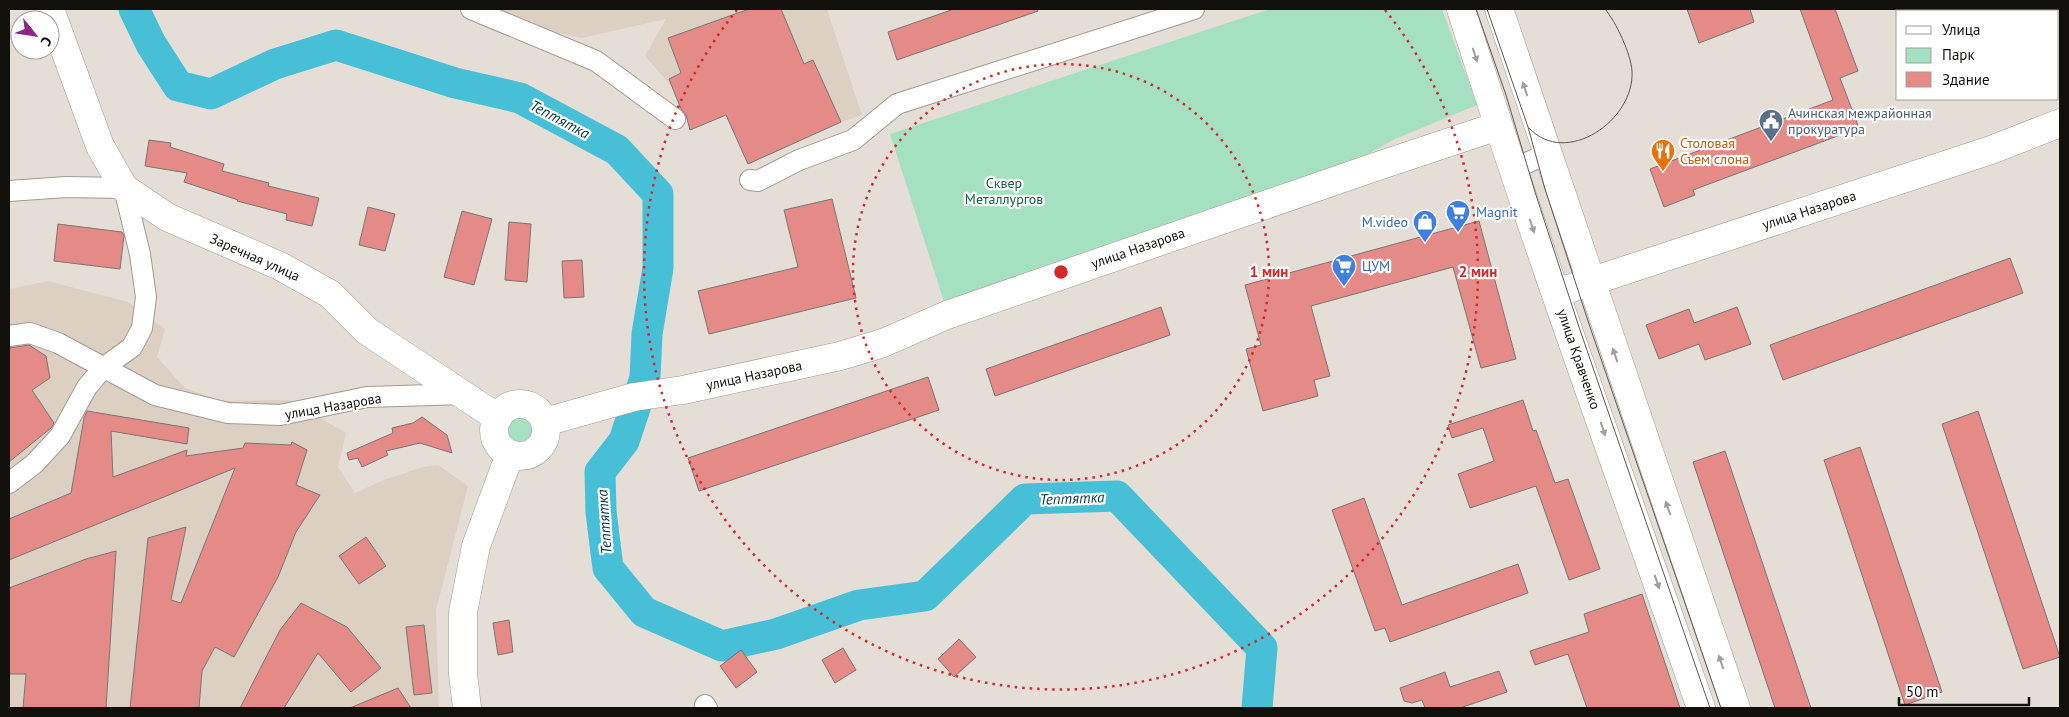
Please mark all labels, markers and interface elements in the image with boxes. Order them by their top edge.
north arrow [10,10,60,60]
legend [1896,10,2059,100]
text: Улица [1942,20,1980,39]
text: С [36,34,56,50]
text: Парк [1942,45,1975,64]
one-way arrow [1472,48,1480,63]
text: Здание [1942,70,1990,89]
one-way arrow [1521,81,1529,96]
water label: Тептятка [527,95,594,143]
place label: Ачинская межрайонная прокуратура [1788,104,1932,138]
public building icon: Ачинская межрайонная прокуратура [1758,108,1784,142]
place label: Столовая Съем слона [1680,134,1749,168]
restaurant icon: Столовая Съем слона [1650,138,1676,172]
park label: Сквер Металлургов [965,174,1043,208]
street label: улица Назарова [1760,186,1858,234]
supermarket icon: Magnit [1445,199,1471,233]
place label: Magnit [1476,203,1518,221]
shop icon: M.video [1412,209,1438,243]
place label: M.video [1362,213,1408,231]
one-way arrow [1528,219,1536,234]
street label: улица Назарова [1089,224,1187,272]
street label: Заречная улица [207,229,303,285]
supermarket icon: ЦУМ [1331,253,1357,287]
place label: ЦУМ [1362,257,1390,275]
text: 1 мин [1250,262,1288,281]
text: 2 мин [1459,262,1497,281]
centre of rings [1052,263,1070,281]
street label: улица Кравченко [1553,306,1605,412]
one-way arrow [1611,347,1619,362]
street label: улица Назарова [704,356,804,394]
street label: улица Назарова [283,389,383,423]
one-way arrow [1599,422,1607,437]
water label: Тептятка [1039,487,1105,509]
water label: Тептятка [592,488,616,555]
one-way arrow [1664,501,1671,516]
one-way arrow [1653,575,1661,590]
one-way arrow [1716,654,1724,669]
scale bar [1899,674,2029,706]
text: 50 m [1906,682,1939,701]

